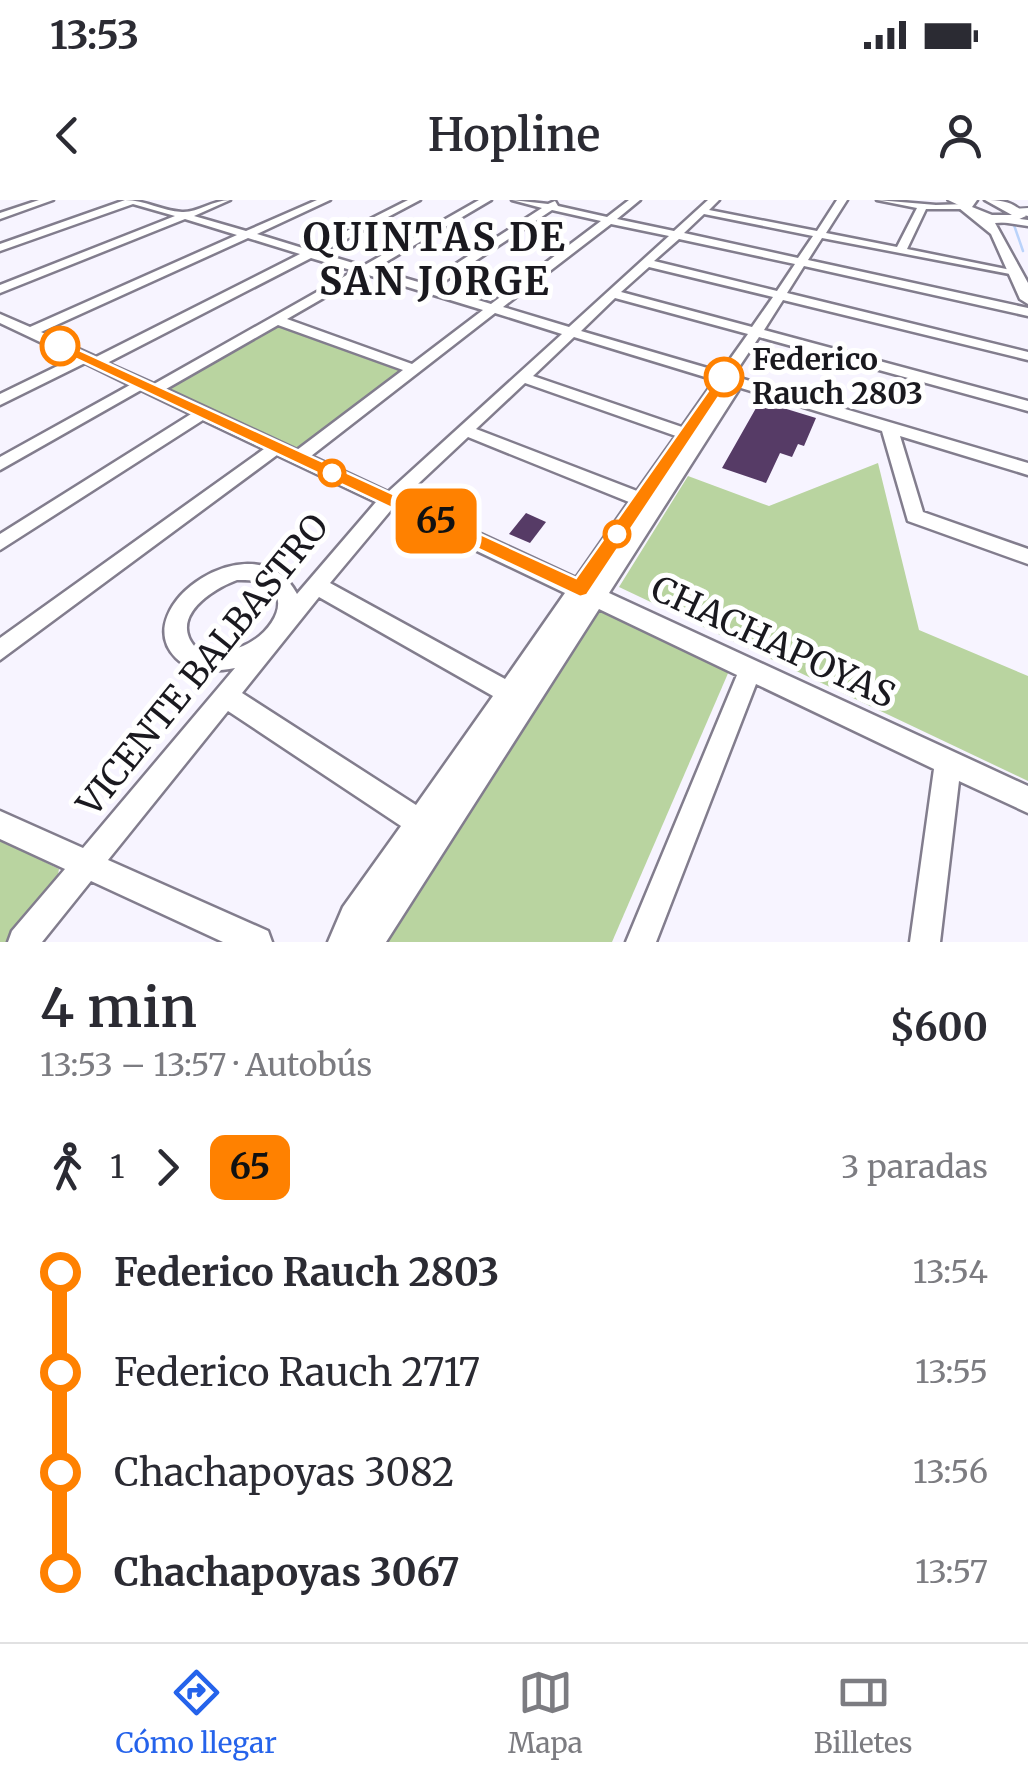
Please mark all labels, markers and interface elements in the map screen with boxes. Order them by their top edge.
text: 13:53 [50,12,139,59]
text: Hopline [428,107,600,163]
icon: back [40,108,95,163]
icon: person [933,108,988,163]
district label: QUINTAS DE SAN JORGE [303,214,567,305]
unlabelled marker [41,327,79,365]
place label: Federico Rauch 2803 [752,340,923,412]
marker: Federico Rauch 2803 [705,358,743,396]
unlabelled marker [319,460,345,486]
line badge: 65 [391,488,481,554]
text: 65 [416,499,456,543]
street label: VICENTE BALBASTRO [67,505,338,826]
unlabelled marker [604,521,630,547]
street label: CHACHAPOYAS [644,566,902,718]
text: 4 min [40,973,197,1042]
text: $600 [890,1004,988,1051]
text: 13:53 – 13:57 · Autobús [40,1045,372,1085]
icon: walk [40,1140,95,1195]
icon: forward [140,1140,195,1195]
text: 65 [230,1145,270,1189]
text: 1 [110,1147,125,1187]
text: 3 paradas [841,1147,988,1187]
text: Federico Rauch 2803 [114,1249,499,1296]
text: 13:54 [913,1252,988,1292]
text: Federico Rauch 2717 [114,1349,480,1396]
text: 13:55 [915,1352,988,1392]
text: Chachapoyas 3082 [114,1449,454,1496]
text: 13:56 [913,1452,988,1492]
text: Chachapoyas 3067 [114,1549,460,1596]
text: 13:57 [915,1552,988,1592]
tab: Cómo llegar [115,1665,277,1761]
tab: Mapa [508,1665,583,1761]
tab: Billetes [814,1665,912,1761]

